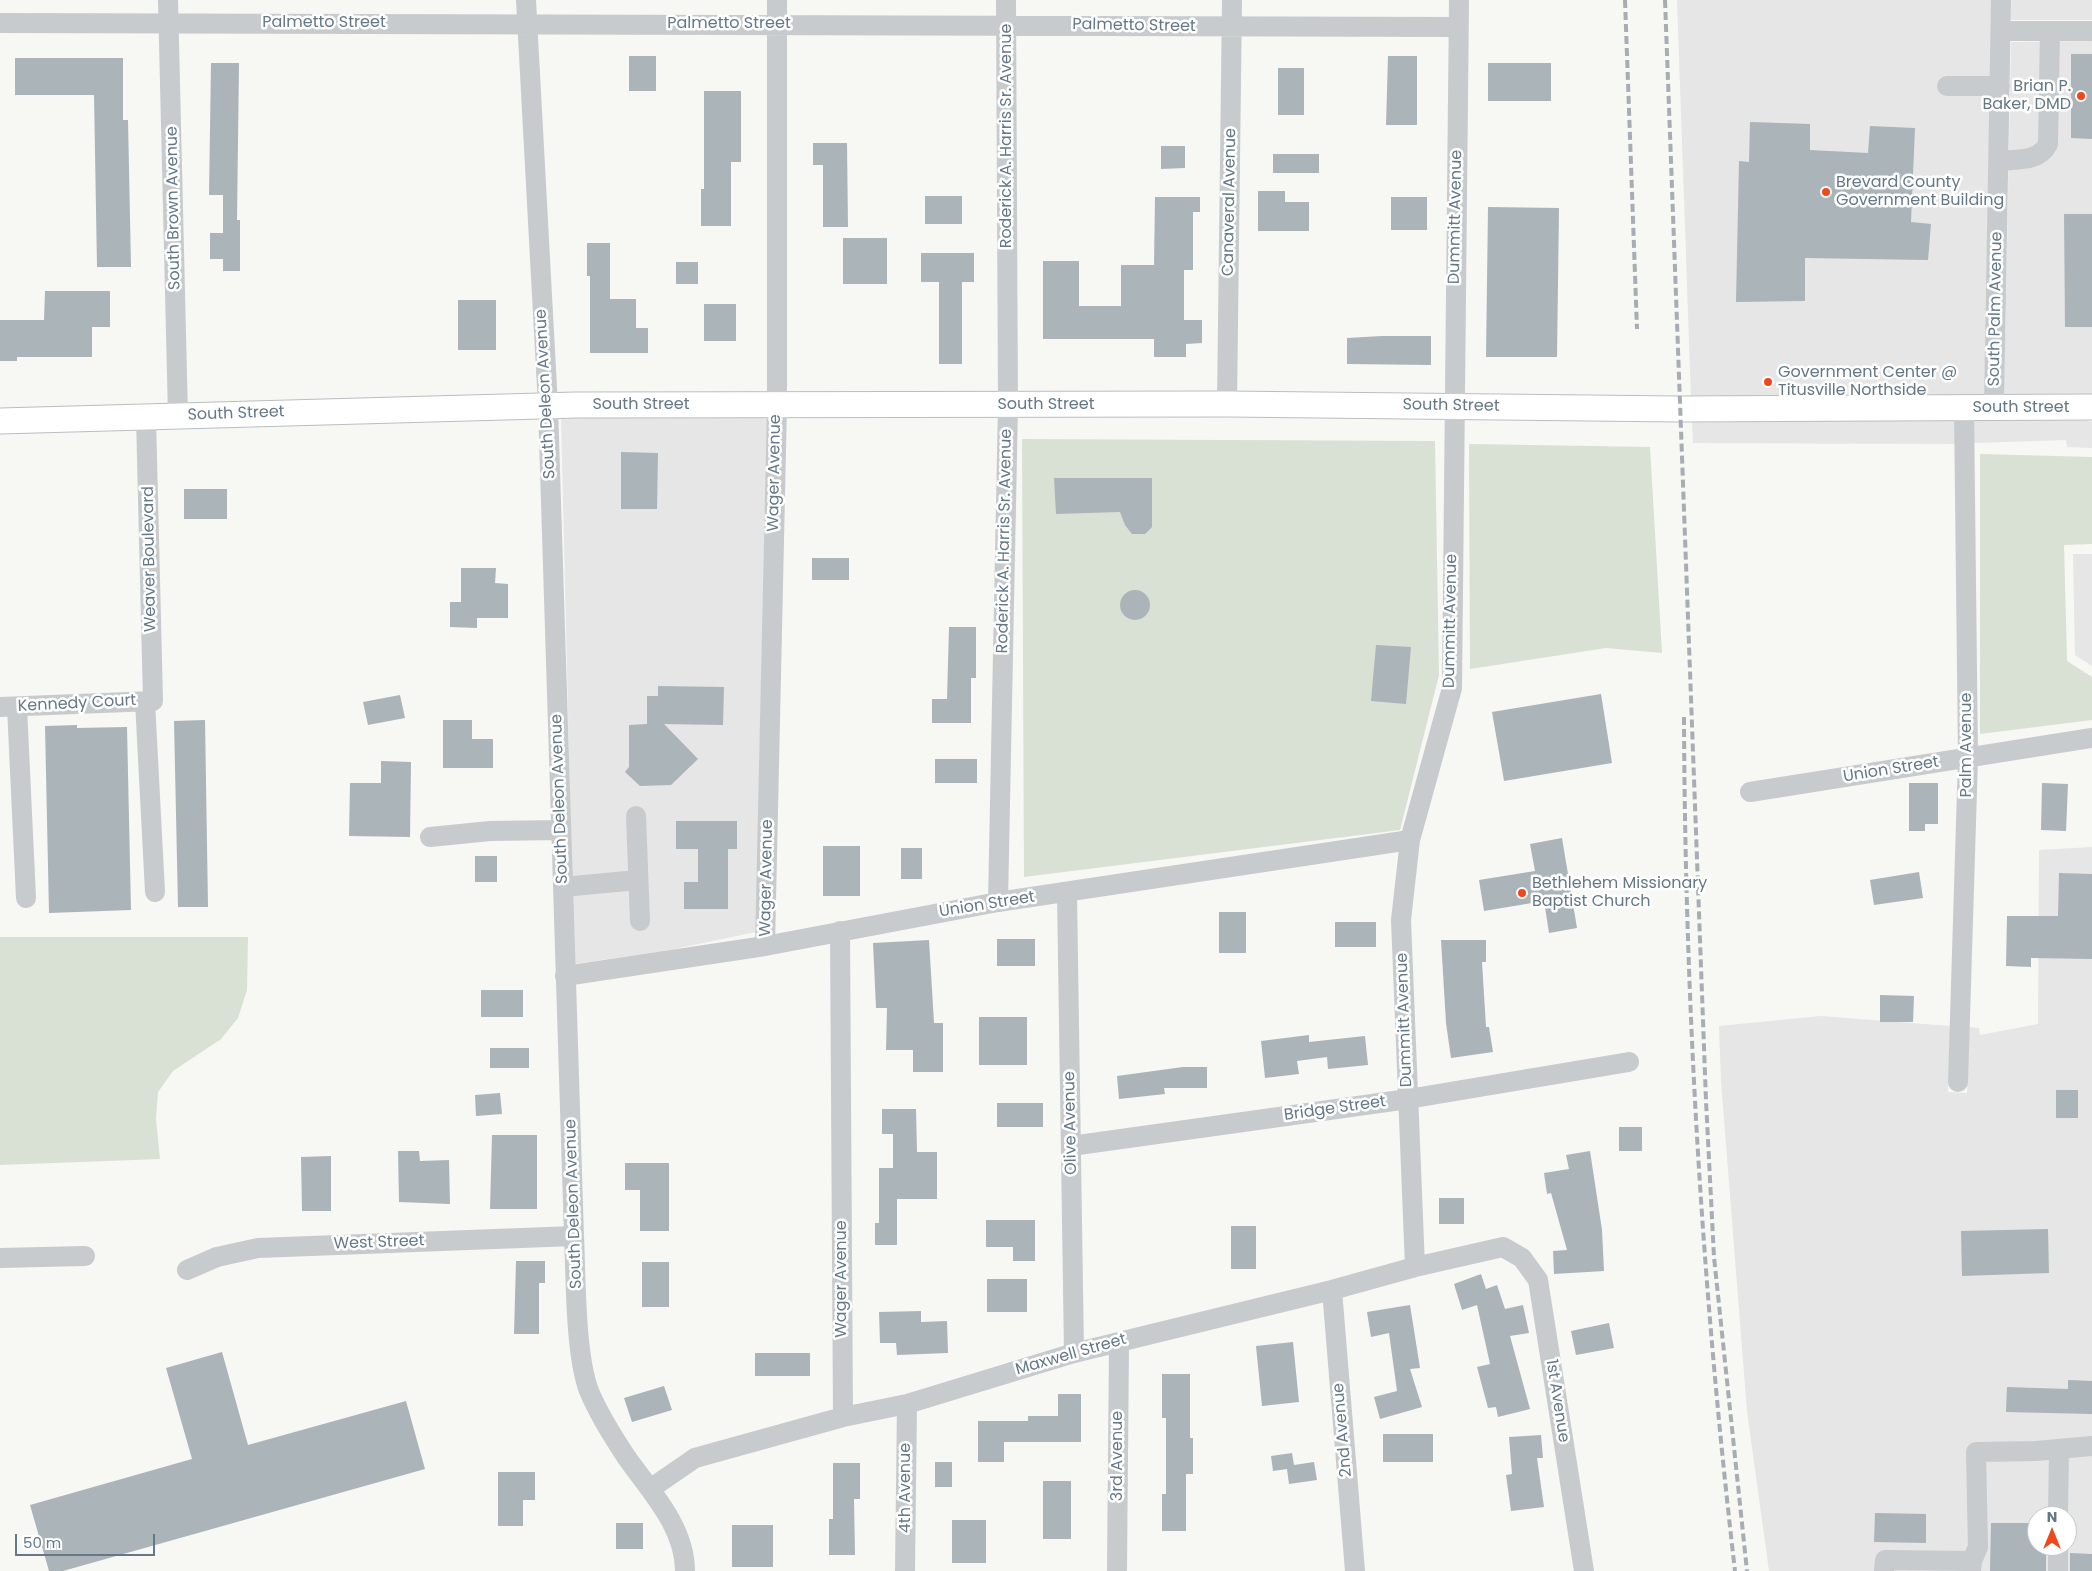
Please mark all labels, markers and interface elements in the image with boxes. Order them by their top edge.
street label: Palmetto Street [262,13,386,33]
street label: Palmetto Street [667,14,791,34]
street label: Palmetto Street [1072,15,1196,37]
street label: Roderick A. Harris Sr. Avenue [997,24,1017,248]
place label: Brian P. Baker, DMD [1982,77,2071,115]
marker: Brian P. Baker, DMD [2075,90,2087,102]
street label: South Brown Avenue [163,126,185,290]
street label: Canaveral Avenue [1219,128,1241,276]
street label: Dummitt Avenue [1445,150,1467,284]
place label: Brevard County Government Building [1836,173,2004,211]
marker: Brevard County Government Building [1820,186,1832,198]
street label: South Palm Avenue [1985,231,2007,387]
street label: South Deleon Avenue [532,309,560,479]
place label: Government Center @ Titusville Northside [1778,363,1957,401]
marker: Government Center @ Titusville Northside [1762,376,1774,388]
street label: South Street [592,395,690,415]
street label: South Street [997,395,1095,415]
street label: South Street [1402,396,1500,416]
street label: South Street [1972,398,2070,418]
street label: South Street [187,403,285,425]
street label: Wager Avenue [764,414,786,532]
street label: Roderick A. Harris Sr. Avenue [993,428,1017,654]
street label: Weaver Boulevard [139,486,161,632]
street label: Dummitt Avenue [1440,554,1462,688]
street label: Kennedy Court [17,691,137,717]
street label: Palm Avenue [1957,693,1977,797]
street label: South Deleon Avenue [547,714,573,884]
street label: Union Street [1842,753,1940,787]
street label: Wager Avenue [756,819,778,937]
place label: Bethlehem Missionary Baptist Church [1532,874,1707,912]
marker: Bethlehem Missionary Baptist Church [1516,887,1528,899]
street label: Union Street [938,888,1036,922]
street label: Dummitt Avenue [1393,952,1417,1088]
street label: Olive Avenue [1060,1071,1082,1175]
street label: Bridge Street [1283,1092,1387,1126]
street label: South Deleon Avenue [561,1119,587,1289]
street label: Wager Avenue [832,1220,852,1338]
street label: West Street [333,1232,425,1254]
street label: Maxwell Street [1013,1330,1129,1380]
street label: 1st Avenue [1541,1358,1573,1444]
street label: 2nd Avenue [1329,1382,1357,1478]
street label: 3rd Avenue [1108,1411,1128,1501]
street label: 4th Avenue [896,1443,916,1533]
north arrow [2027,1506,2077,1556]
text: N [2047,1507,2057,1527]
scale bar [18,1524,158,1556]
text: 50 m [23,1532,61,1553]

